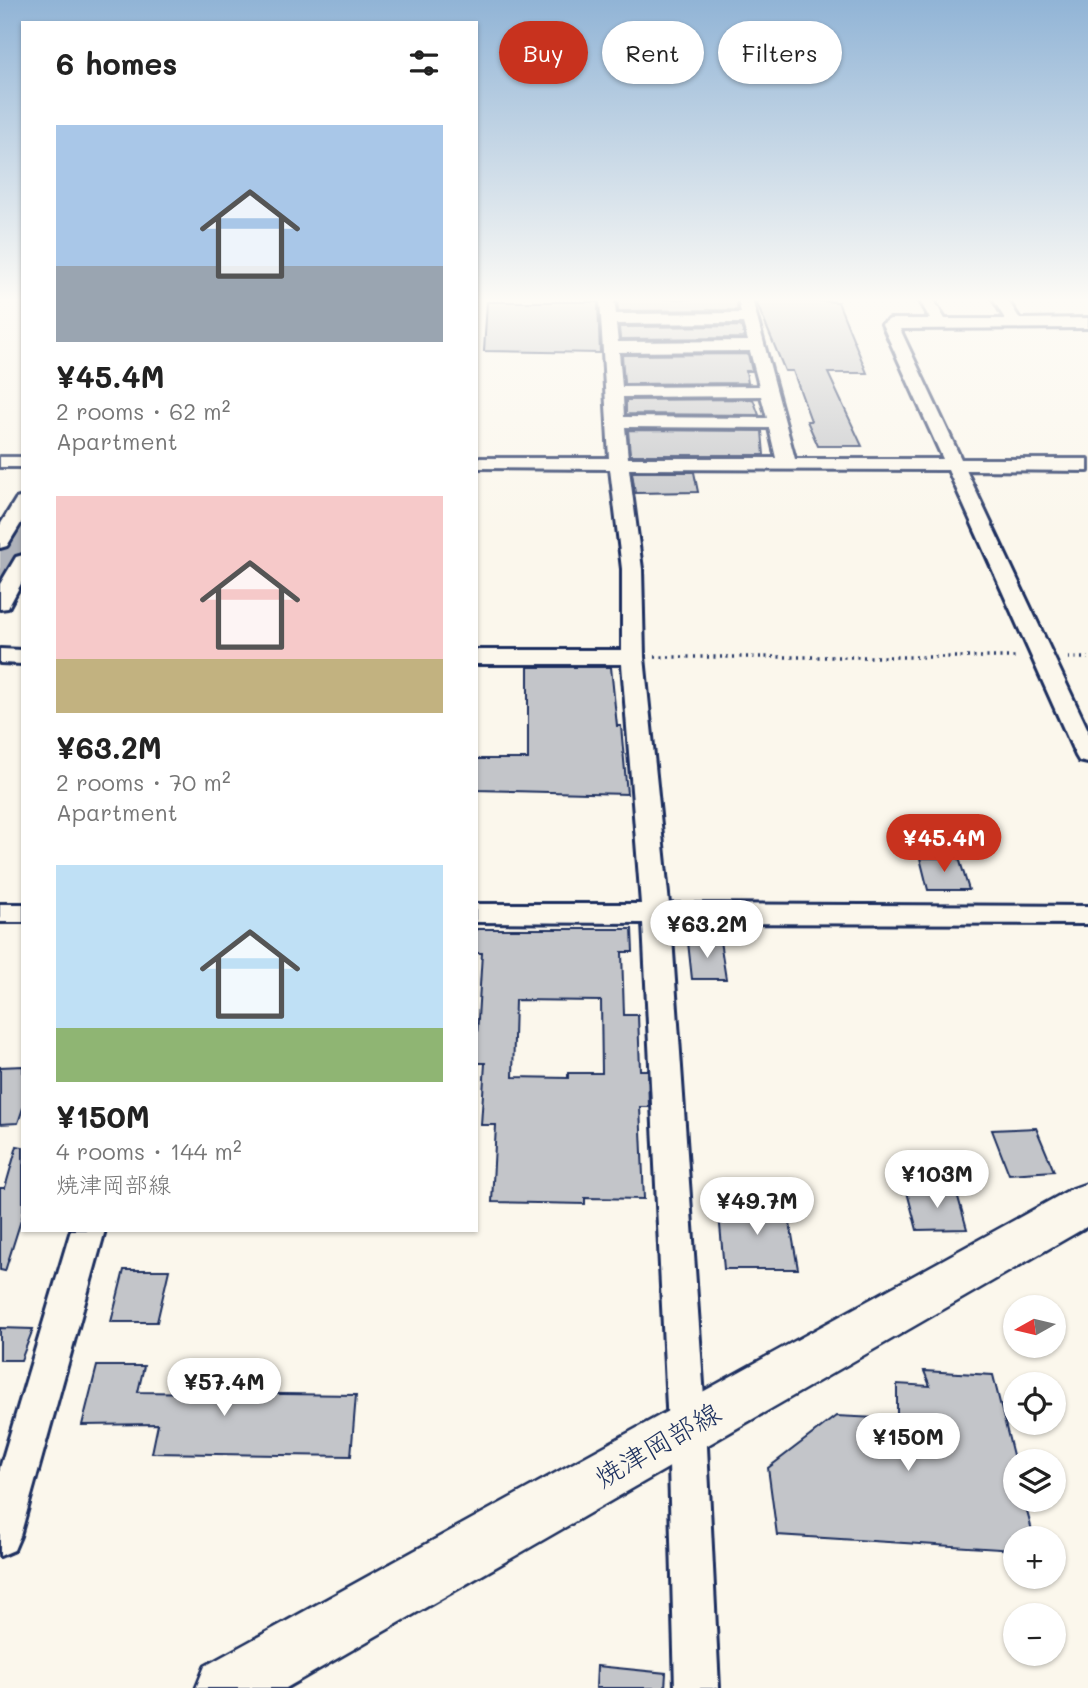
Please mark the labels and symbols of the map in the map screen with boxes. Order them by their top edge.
pin: ¥45.4M [887,814,1001,874]
pin: ¥63.2M [650,900,764,960]
pin: ¥103M [888,1150,986,1210]
pin: ¥49.7M [700,1178,814,1237]
north arrow [1003,1295,1066,1358]
pin: ¥57.4M [167,1358,281,1418]
street label: 焼津岡部線 [587,1393,727,1495]
pin: ¥150M [859,1414,957,1473]

